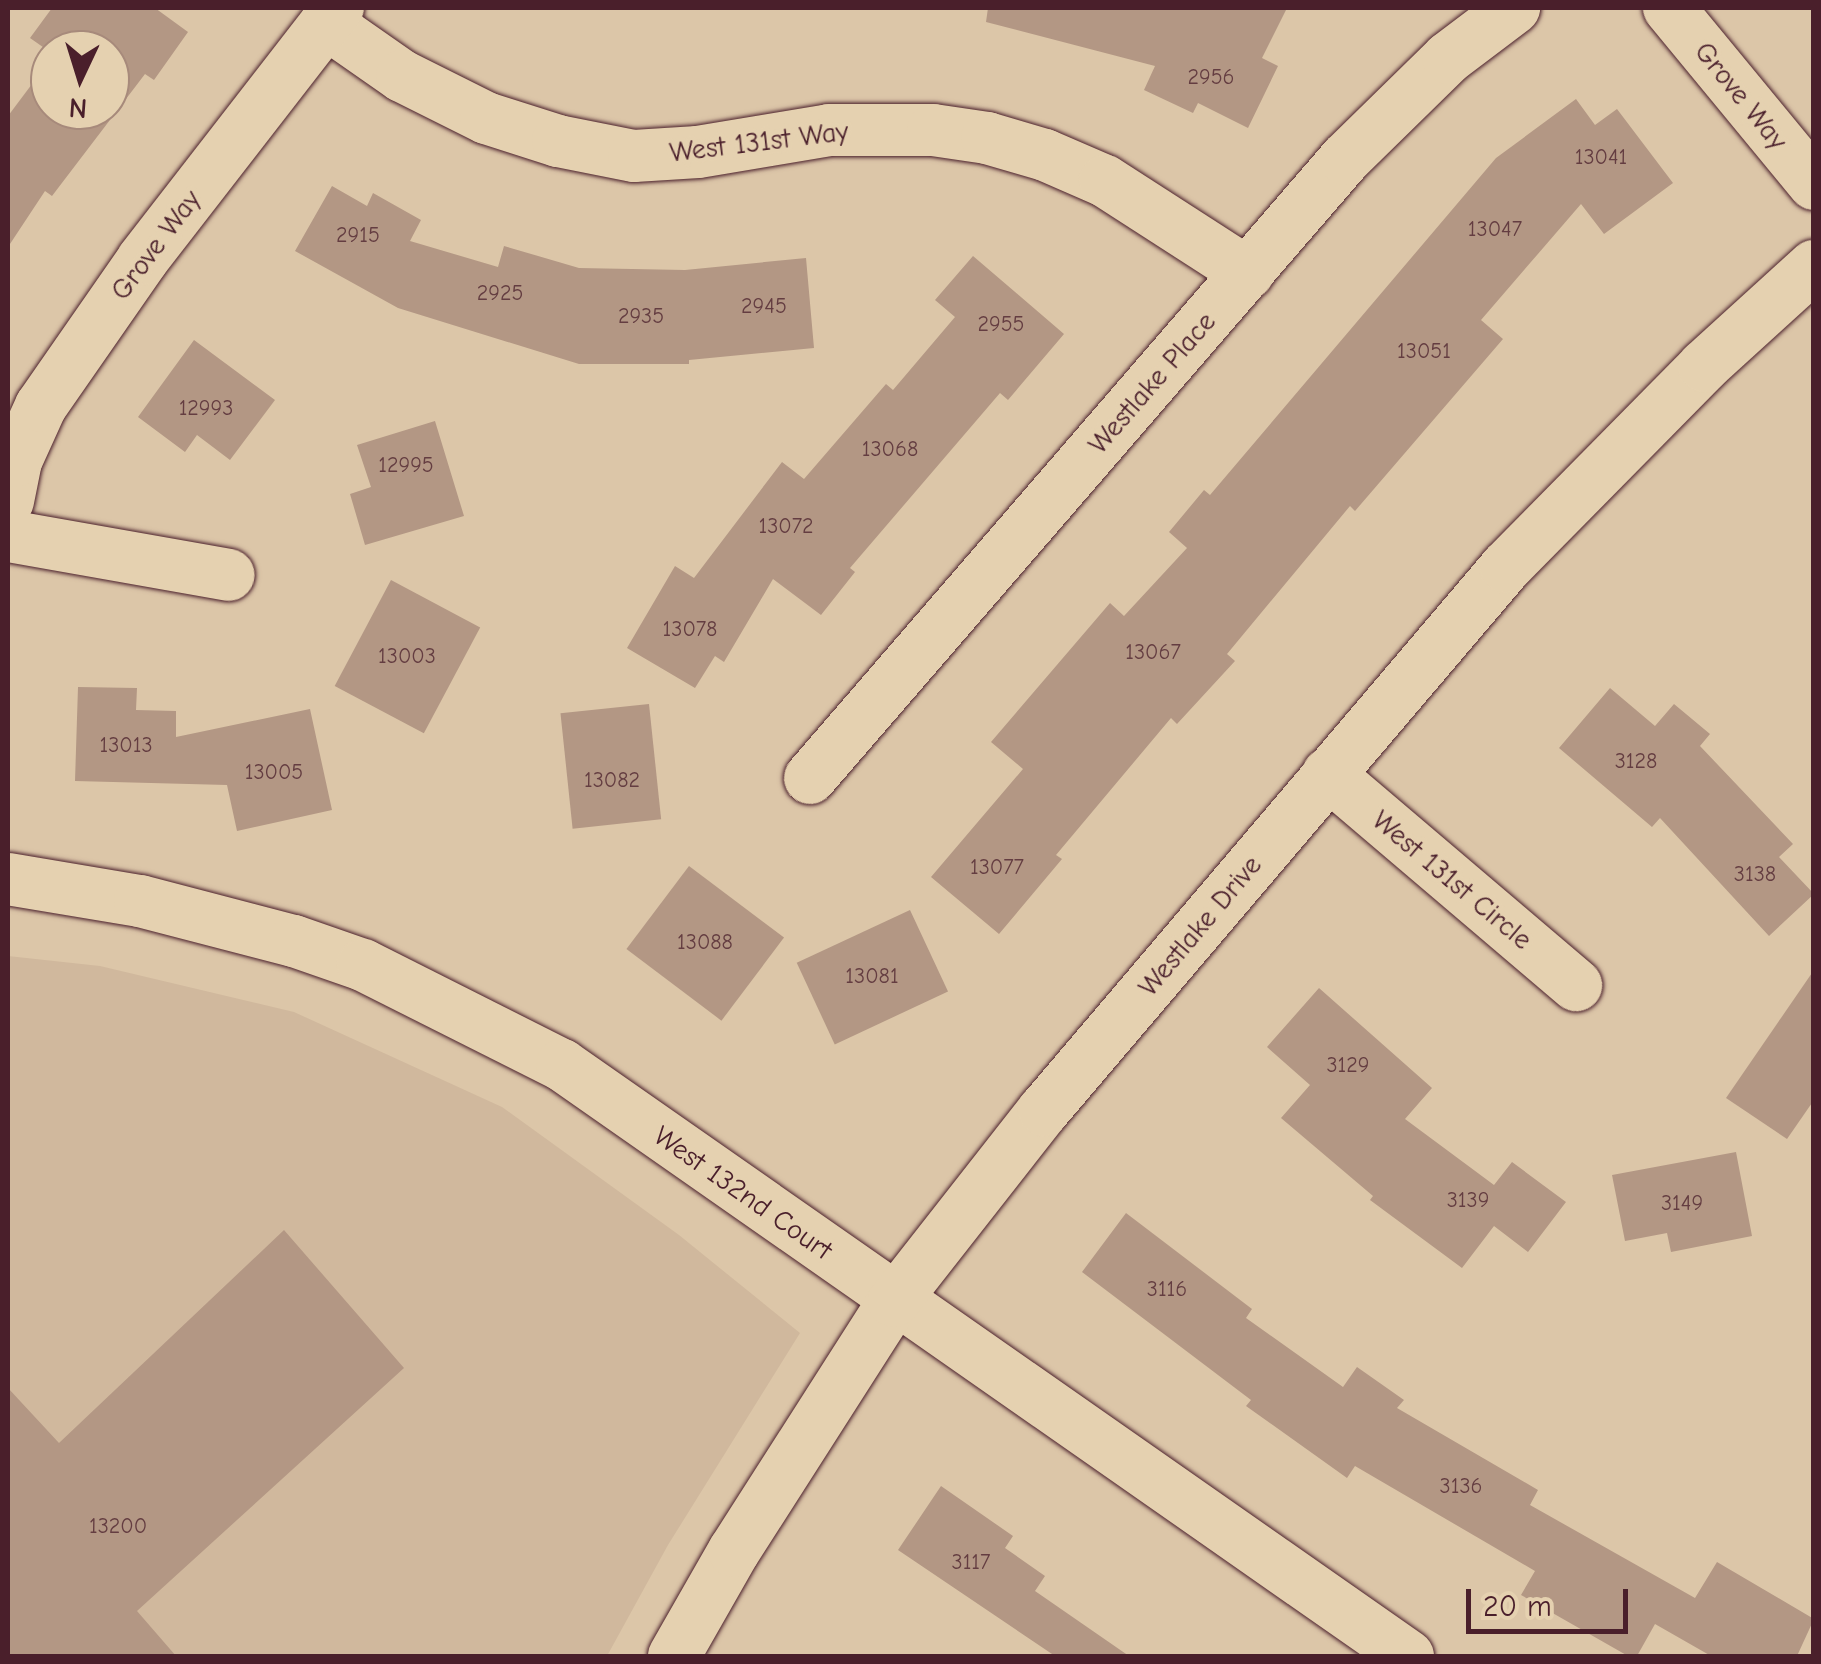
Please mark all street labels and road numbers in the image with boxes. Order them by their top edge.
street label: Grove Way [1687,35,1795,157]
street label: West 131st Way [668,114,850,170]
street label: Grove Way [104,183,208,307]
street label: Westlake Place [1081,305,1223,461]
street label: West 131st Circle [1365,803,1539,957]
street label: Westlake Drive [1131,849,1269,1003]
street label: West 132nd Court [647,1119,839,1267]

